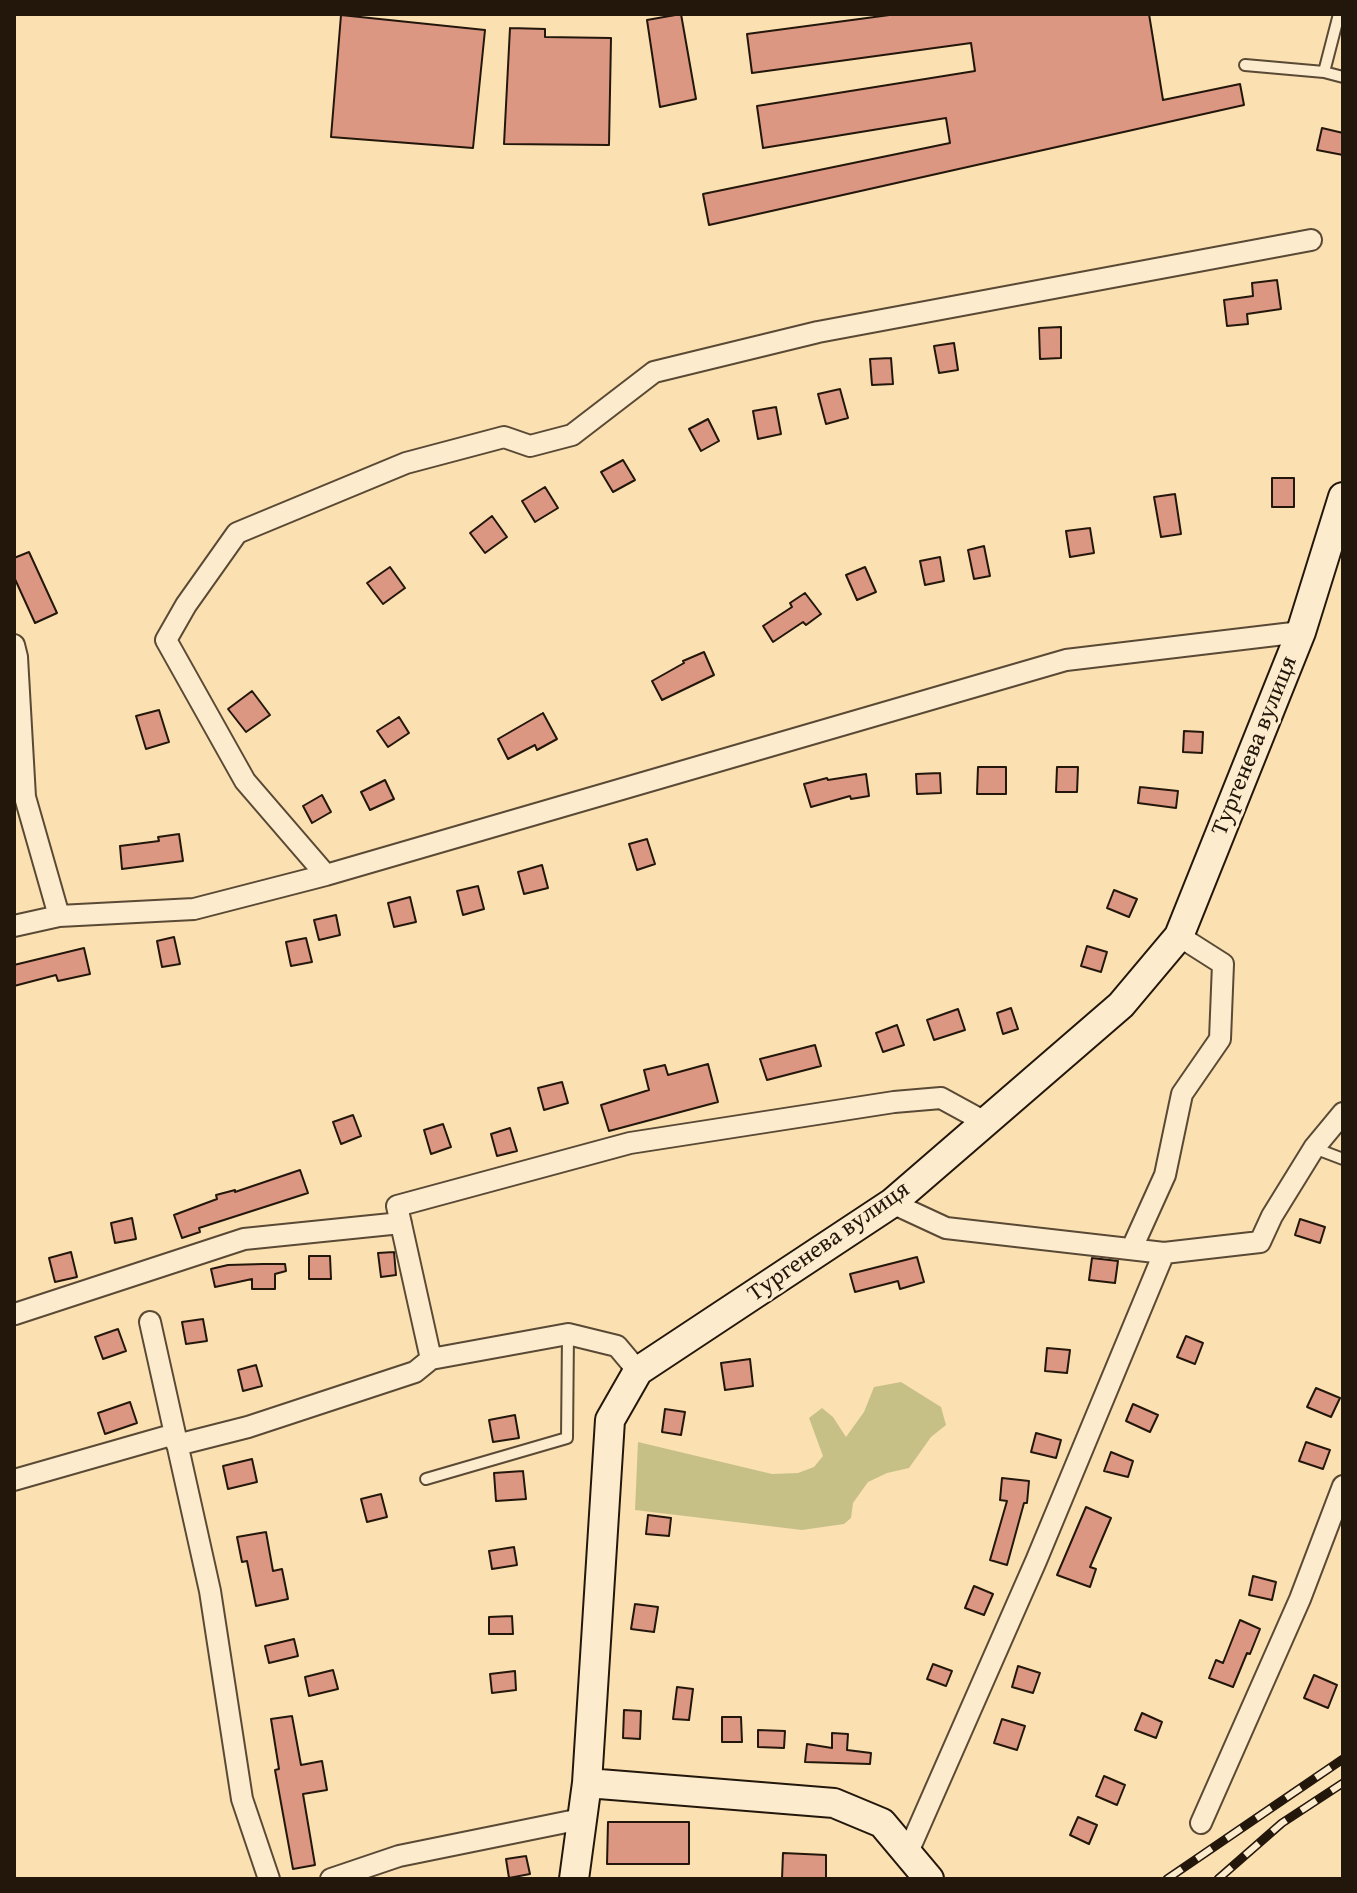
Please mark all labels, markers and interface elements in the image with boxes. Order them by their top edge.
street label: Тургенева вулиця [1206,652,1304,840]
street label: Тургенева вулиця [743,1175,915,1309]

